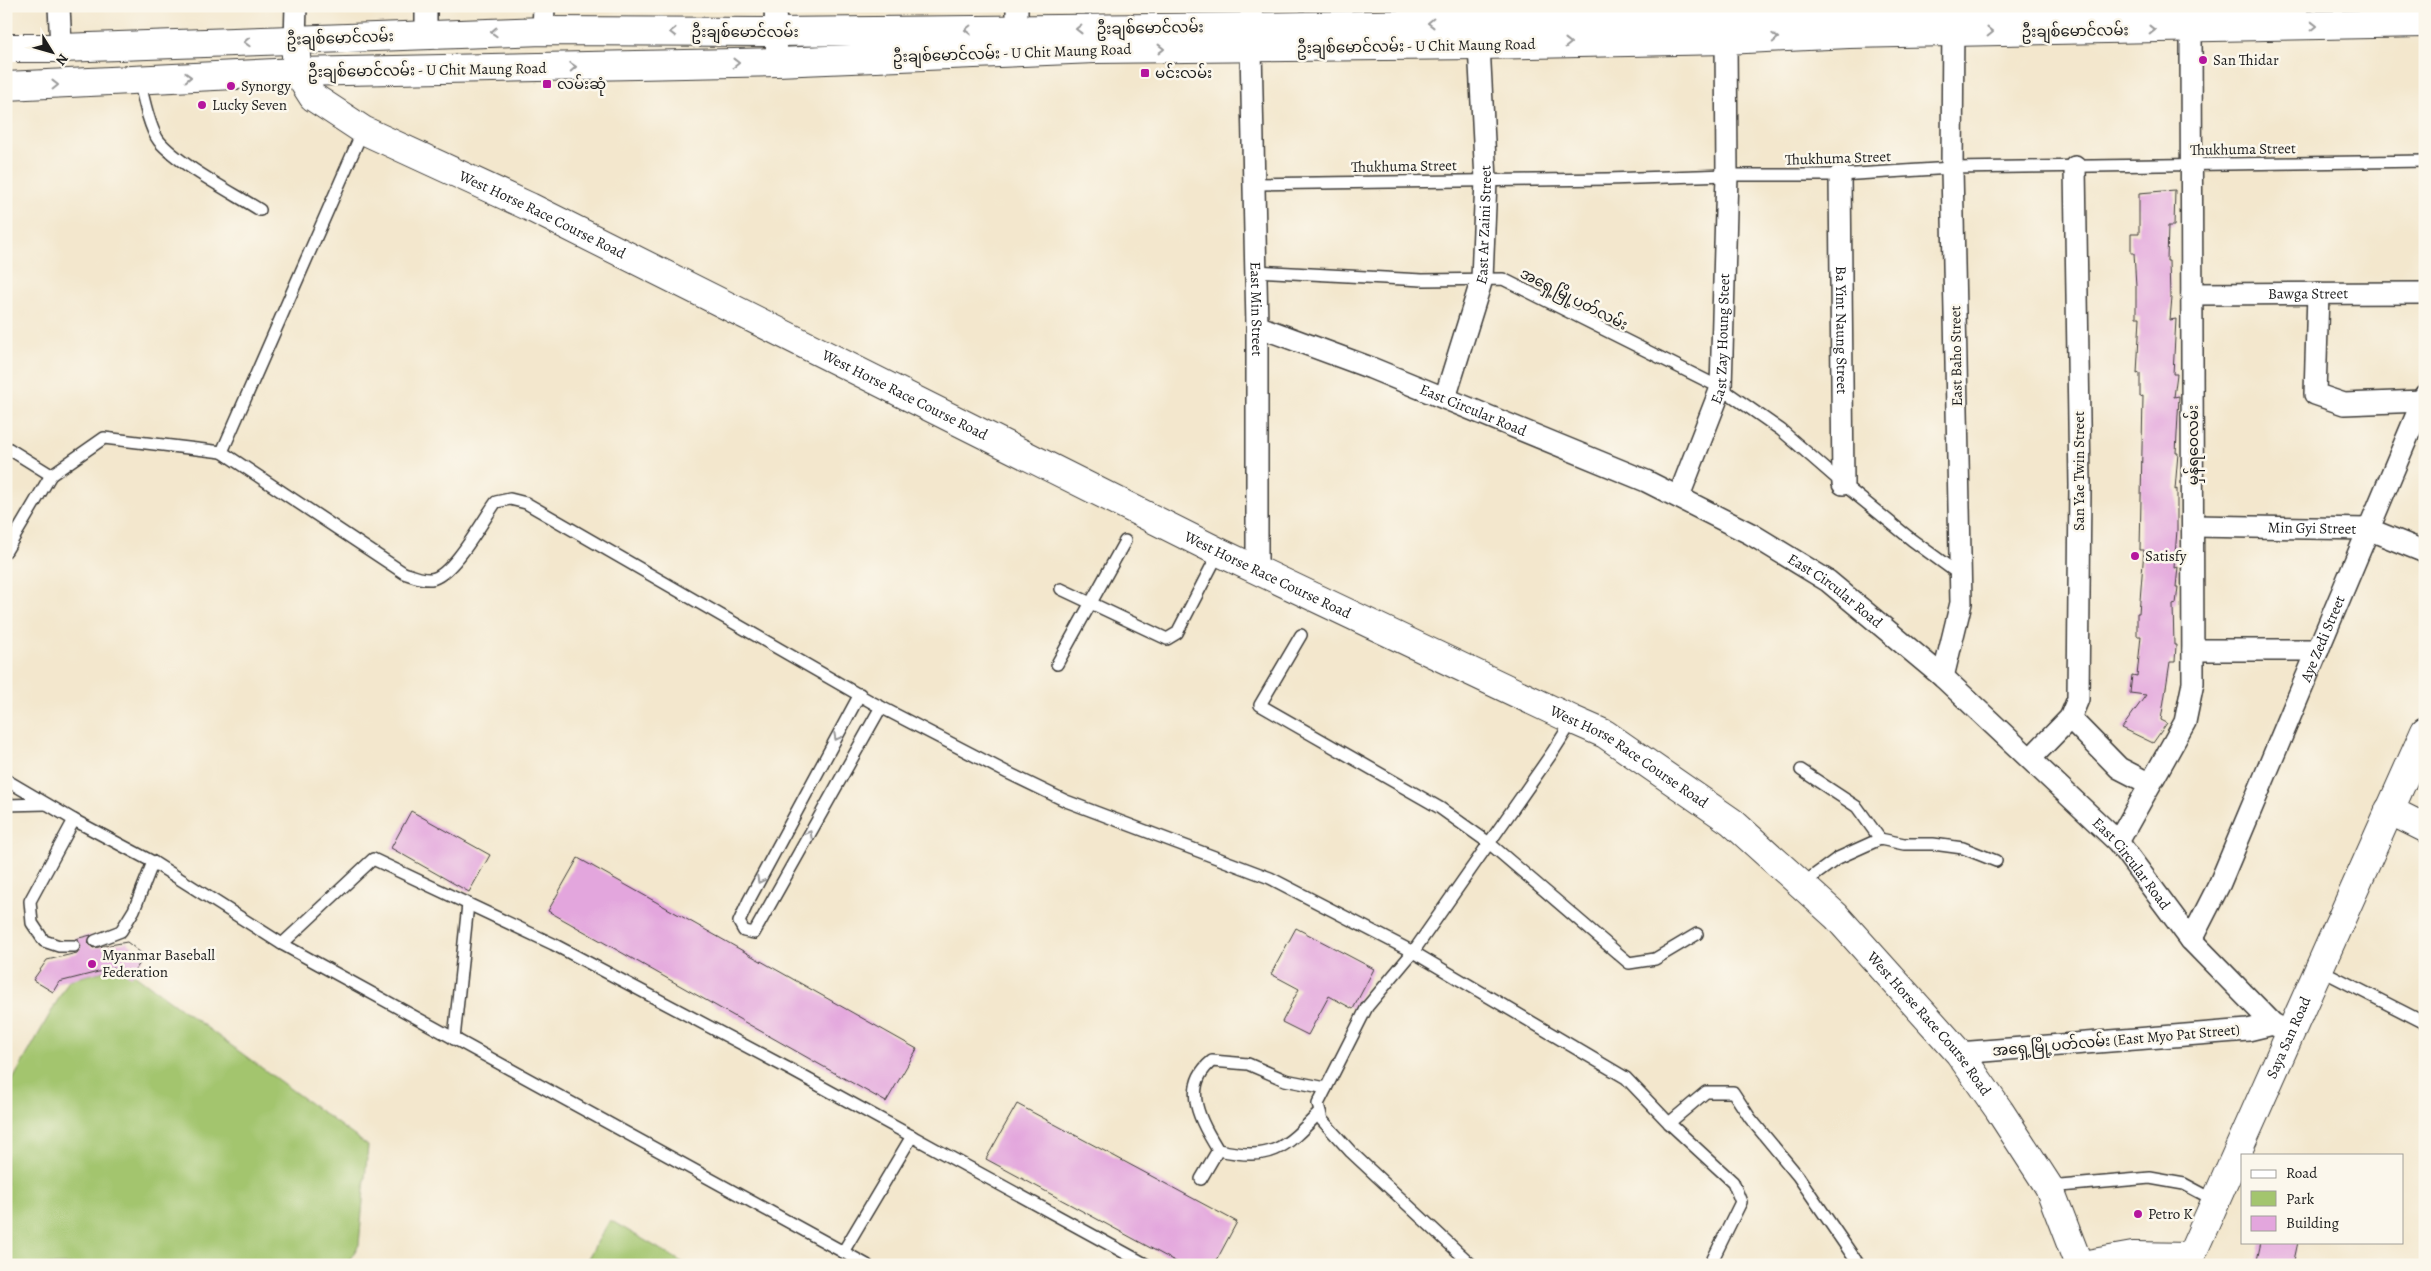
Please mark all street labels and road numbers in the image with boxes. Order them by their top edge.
street label: ဦးချစ်မောင်လမ်း [1096,17,1204,41]
street label: ဦးချစ်မောင်လမ်း [2021,20,2129,44]
street label: ဦးချစ်မောင်လမ်း [691,22,799,44]
street label: ဦးချစ်မောင်လမ်း [286,26,394,52]
street label: ဦးချစ်မောင်လမ်း - U Chit Maung Road [1296,34,1537,60]
street label: ဦးချစ်မောင်လမ်း - U Chit Maung Road [892,39,1133,69]
street label: ဦးချစ်မောင်လမ်း - U Chit Maung Road [307,58,548,84]
street label: Thukhuma Street [2190,138,2296,160]
street label: Thukhuma Street [1785,146,1891,170]
street label: Thukhuma Street [1351,155,1457,177]
street label: West Horse Race Course Road [455,165,630,264]
street label: East Ar Zaini Street [1471,165,1496,287]
street label: East Min Street [1246,261,1267,356]
street label: အရှေ့မြို့ပတ်လမ်း [1516,263,1631,337]
street label: Ba Yint Naung Street [1831,266,1852,394]
street label: East Zay Houng Steet [1706,273,1734,407]
street label: Bawga Street [2268,283,2348,304]
street label: East Baho Street [1945,305,1967,407]
street label: West Horse Race Course Road [818,344,992,445]
street label: East Circular Road [1417,379,1530,441]
street label: မှန်ရဝေလမ်း [2183,405,2205,485]
street label: San Yae Twin Street [2069,411,2089,531]
street label: Min Gyi Street [2268,517,2356,539]
street label: West Horse Race Course Road [1180,526,1355,624]
street label: East Circular Road [1784,549,1887,633]
street label: Aye Zedi Street [2295,592,2350,686]
street label: West Horse Race Course Road [1546,700,1713,813]
street label: East Circular Road [2088,813,2175,914]
street label: West Horse Race Course Road [1862,947,1996,1100]
street label: Saya San Road [2261,992,2316,1082]
street label: အရှေ့မြို့ပတ်လမ်း (East Myo Pat Street) [1992,1019,2241,1063]

